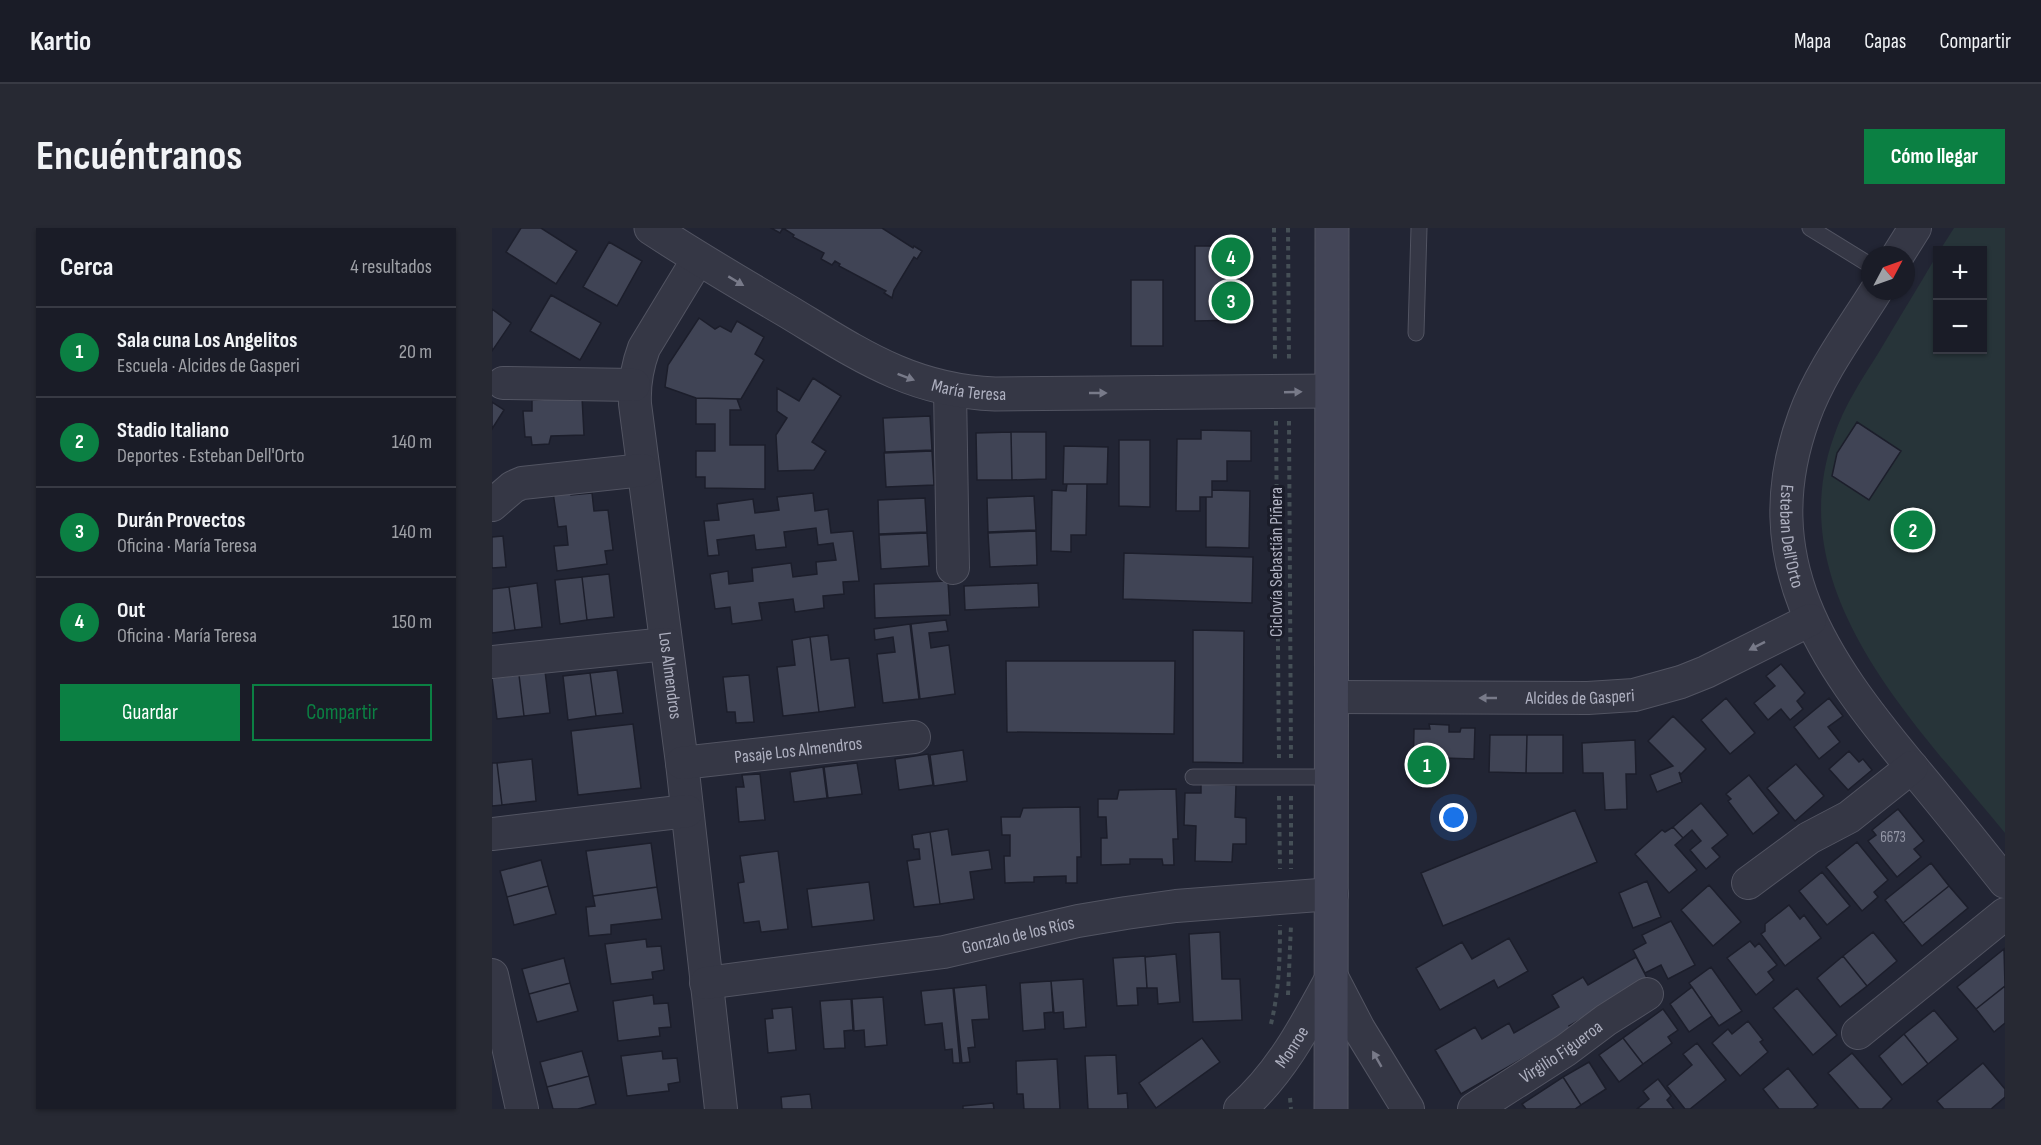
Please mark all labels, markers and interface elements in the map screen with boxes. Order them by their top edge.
text: Kartio [30,25,91,58]
text: Mapa [1794,29,1831,54]
text: Capas [1864,29,1906,54]
text: Compartir [1939,29,2011,54]
button: Cómo llegar [1864,129,2005,184]
text: Encuéntranos [36,131,242,182]
pin: 4 [1212,234,1250,279]
north arrow [1861,246,1915,300]
map controls [1933,246,1987,354]
button: + [1933,246,1987,300]
text: Cerca [60,252,113,283]
text: 4 resultados [350,255,432,279]
one-way arrow [728,276,745,286]
pin: 3 [1212,278,1250,324]
button: − [1933,300,1987,354]
text: Sala cuna Los Angelitos [117,327,297,354]
text: 1 [76,340,83,364]
text: 20 m [399,340,432,364]
text: Escuela · Alcides de Gasperi [117,354,300,378]
one-way arrow [897,372,915,382]
street label: María Teresa [929,375,1006,405]
one-way arrow [1284,387,1303,397]
one-way arrow [1089,388,1108,398]
text: Stadio Italiano [117,417,229,444]
text: 2 [75,430,84,454]
text: 140 m [392,430,432,454]
text: Deportes · Esteban Dell'Orto [117,444,305,468]
street label: Esteban Dell'Orto [1775,483,1808,591]
street label: Ciclovía Sebastián Piñera [1266,487,1287,637]
text: Durán Provectos [117,507,245,534]
pin: 2 [1894,508,1932,552]
text: 3 [75,520,84,544]
text: 140 m [392,520,432,544]
text: Oficina · María Teresa [117,534,257,558]
text: Out [117,597,145,624]
text: 4 [75,610,84,634]
text: 150 m [392,610,432,634]
text: Oficina · María Teresa [117,624,257,648]
street label: Los Almendros [654,631,686,720]
one-way arrow [1749,642,1766,651]
button: Guardar [60,684,240,741]
button: Compartir [252,684,432,741]
street label: Alcides de Gasperi [1524,685,1635,709]
one-way arrow [1479,693,1498,703]
street label: Pasaje Los Almendros [733,733,863,768]
pin: 1 [1408,742,1446,788]
your location [1439,803,1468,832]
house number: 6673 [1880,828,1906,847]
street label: Gonzalo de los Ríos [960,912,1076,959]
street label: Virgilio Figueroa [1516,1016,1607,1088]
street label: Monroe [1271,1023,1313,1072]
one-way arrow [1371,1051,1382,1067]

